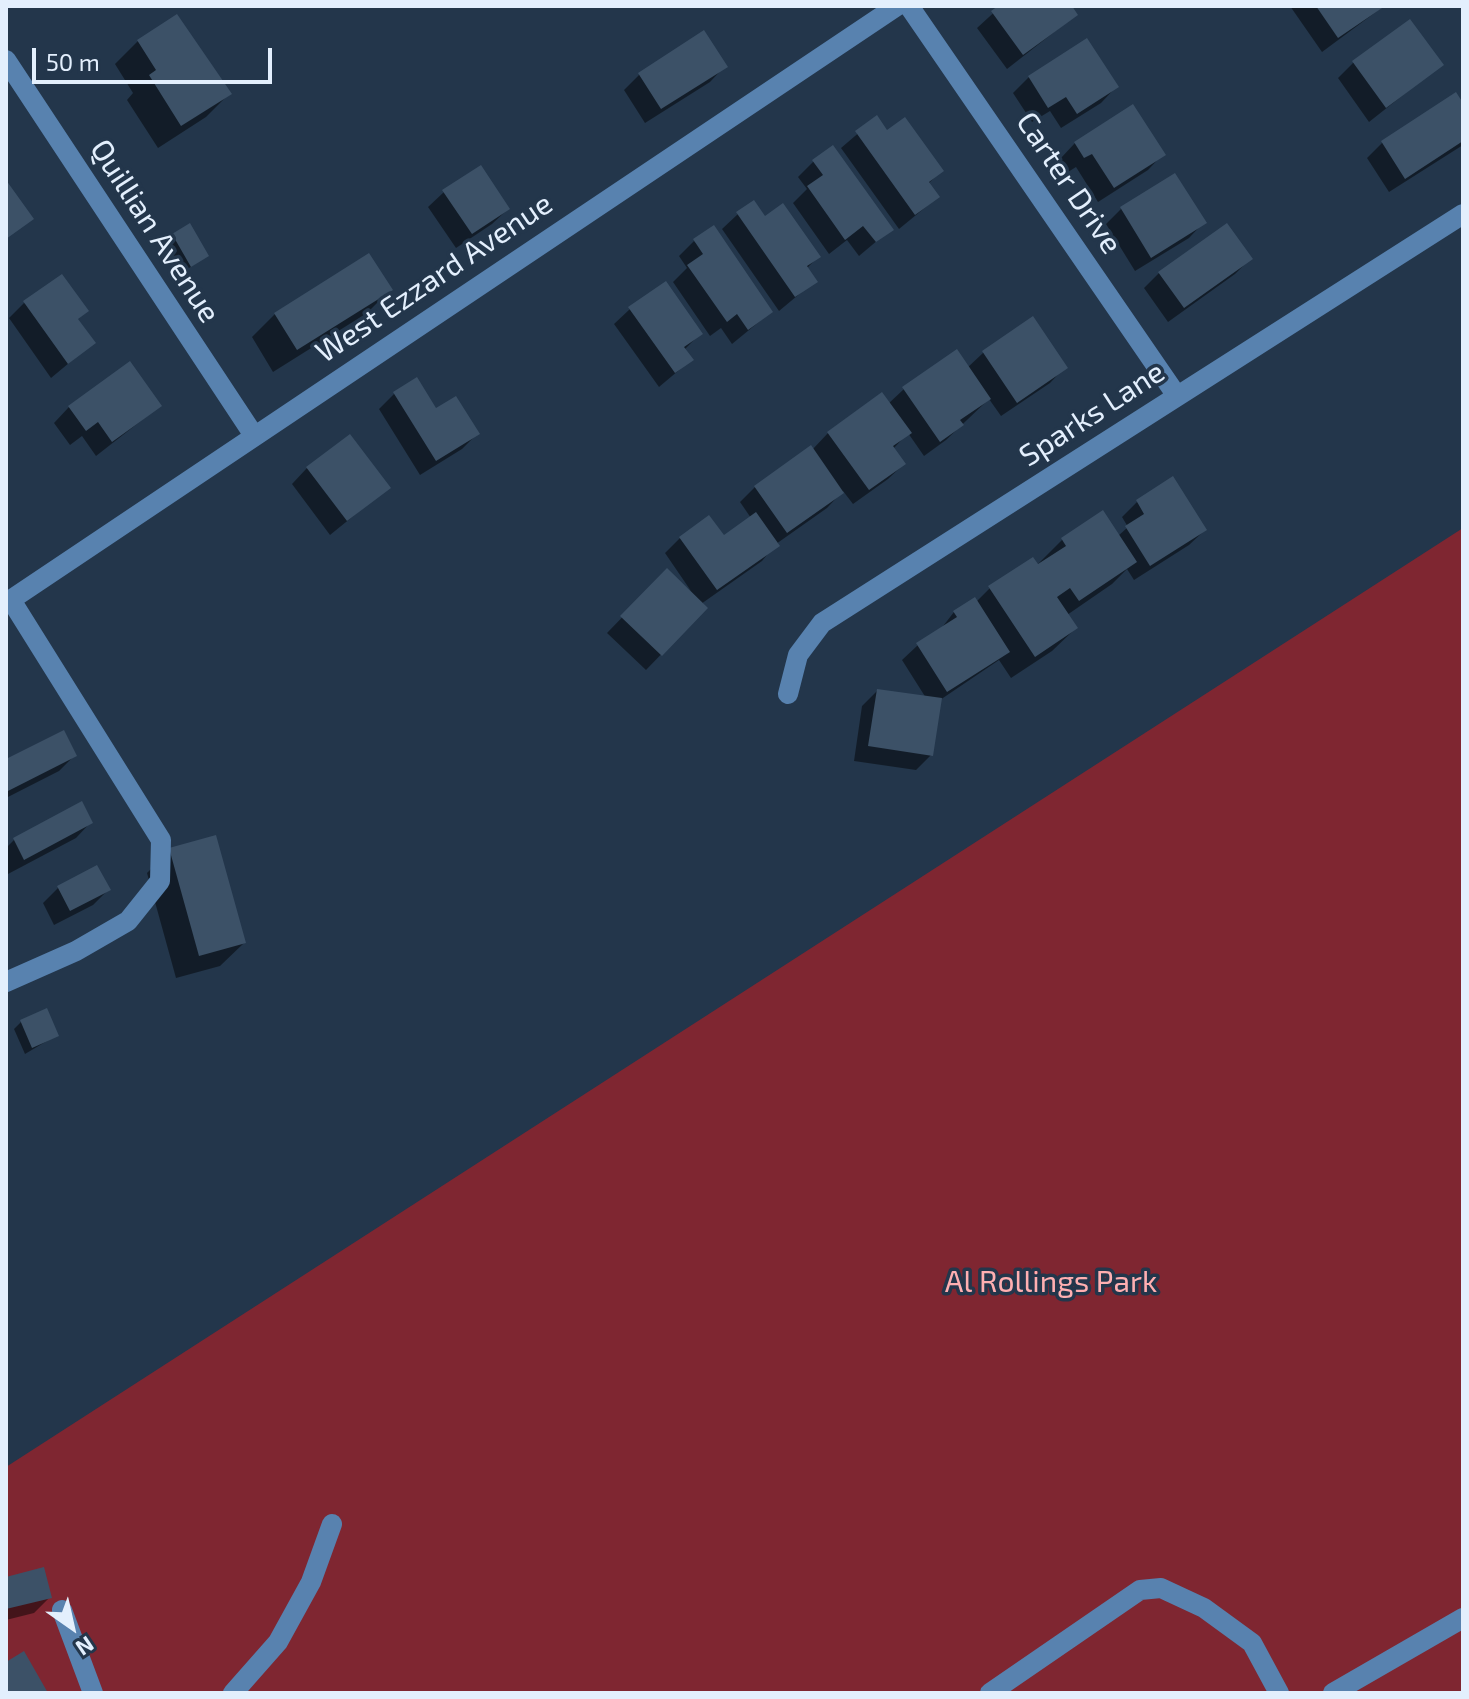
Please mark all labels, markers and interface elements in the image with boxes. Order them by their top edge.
scale bar [36,32,276,82]
text: 50 m [46,47,100,76]
street label: Carter Drive [1008,105,1130,261]
street label: Quillian Avenue [82,133,228,329]
street label: West Ezzard Avenue [309,186,559,370]
street label: Sparks Lane [1013,354,1171,474]
park label: Al Rollings Park [945,1264,1157,1300]
north arrow [32,1587,112,1667]
text: N [72,1632,99,1662]

